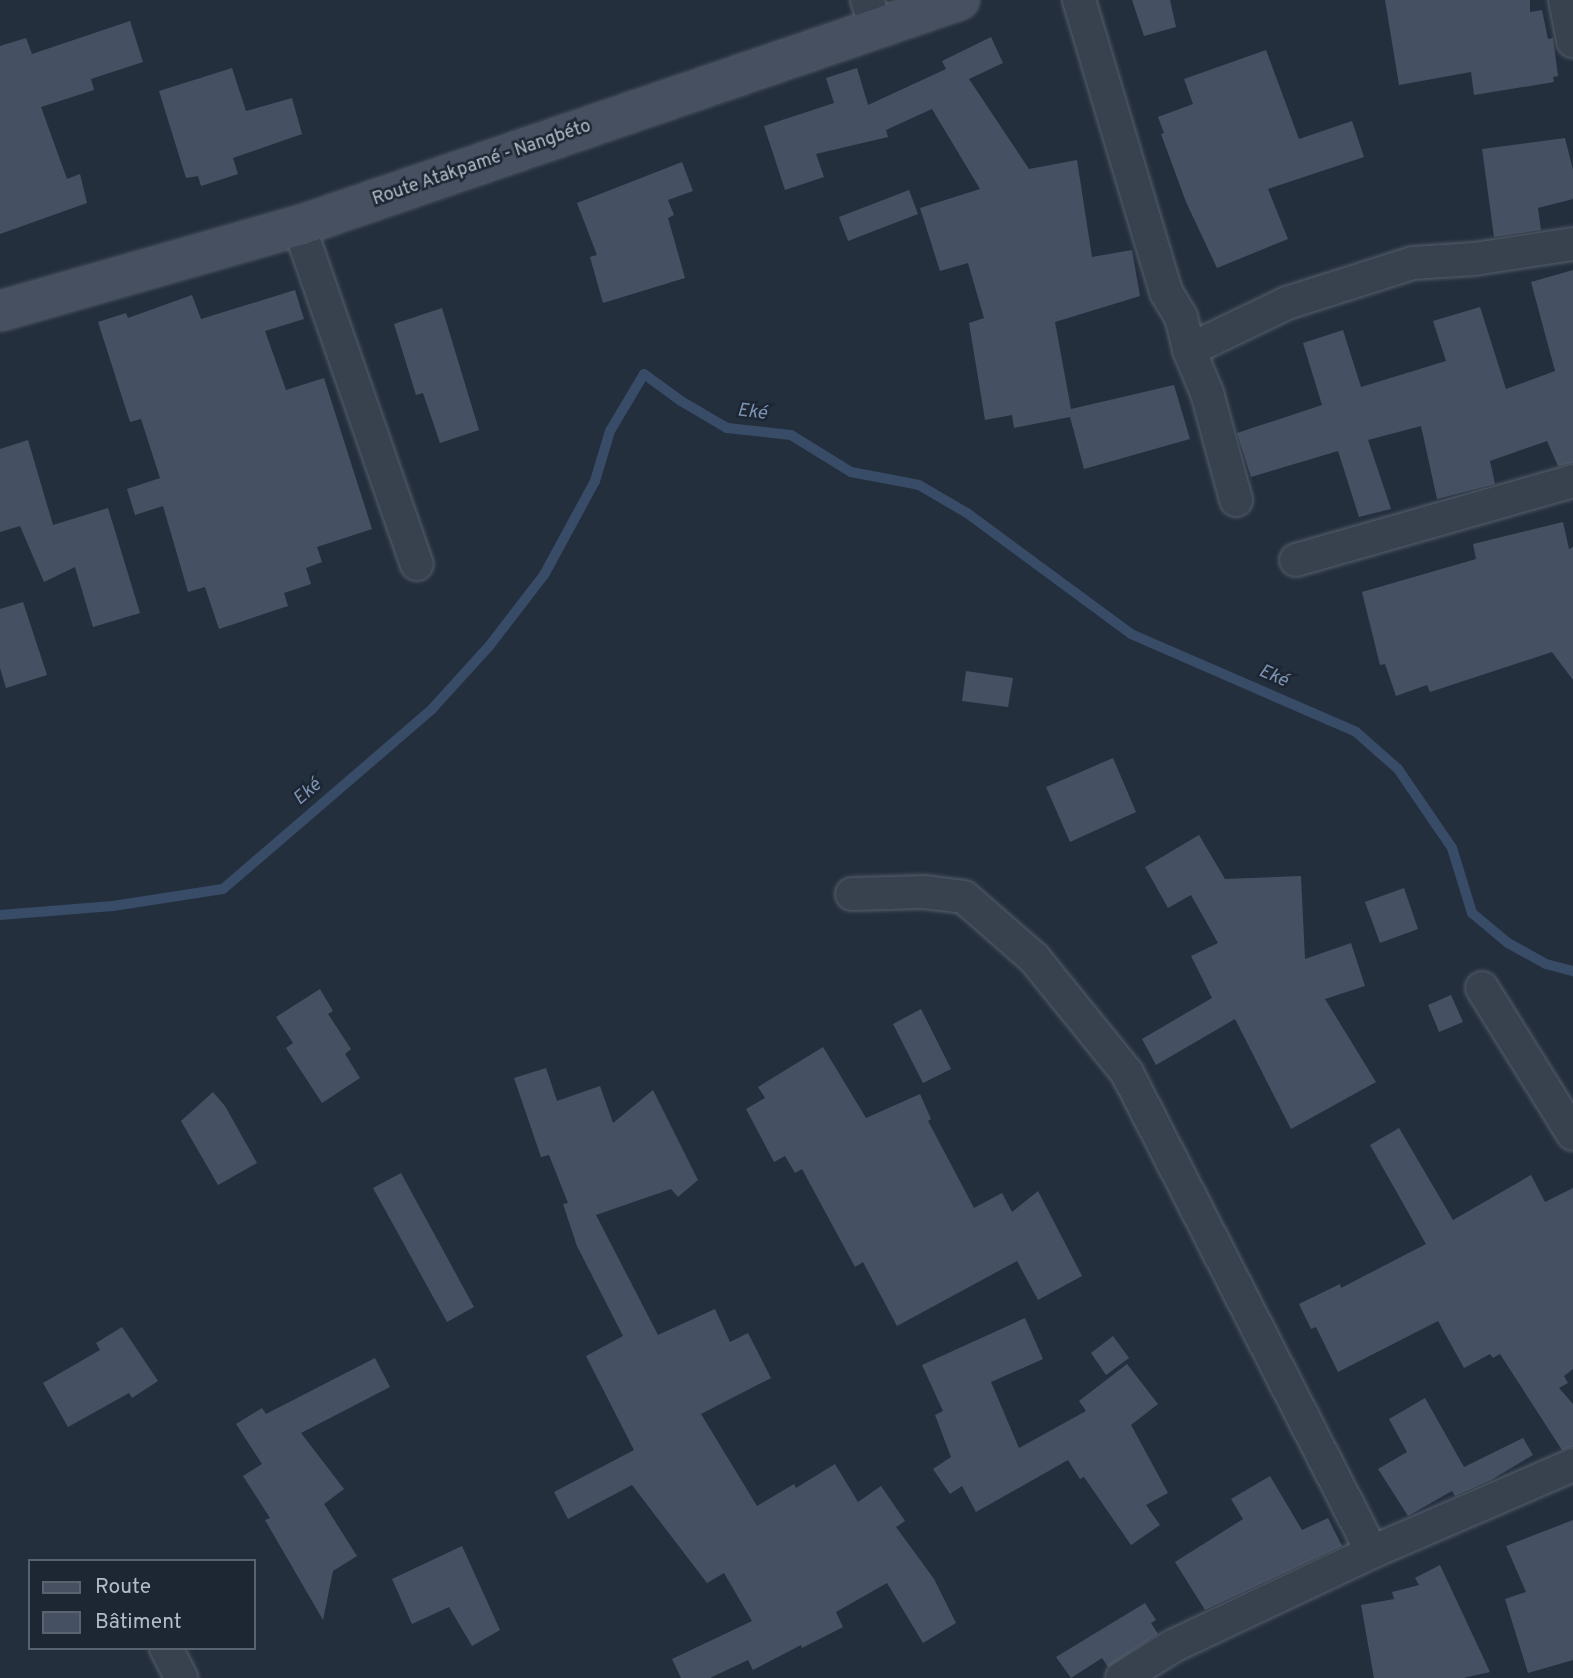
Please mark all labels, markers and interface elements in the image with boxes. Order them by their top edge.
street label: Route Atakpamé - Nangbéto [370,116,594,212]
water label: Eké [736,400,768,426]
water label: Eké [1255,661,1291,693]
water label: Eké [289,775,327,811]
legend [28,1559,256,1650]
text: Route [95,1574,151,1601]
text: Bâtiment [95,1609,182,1636]

